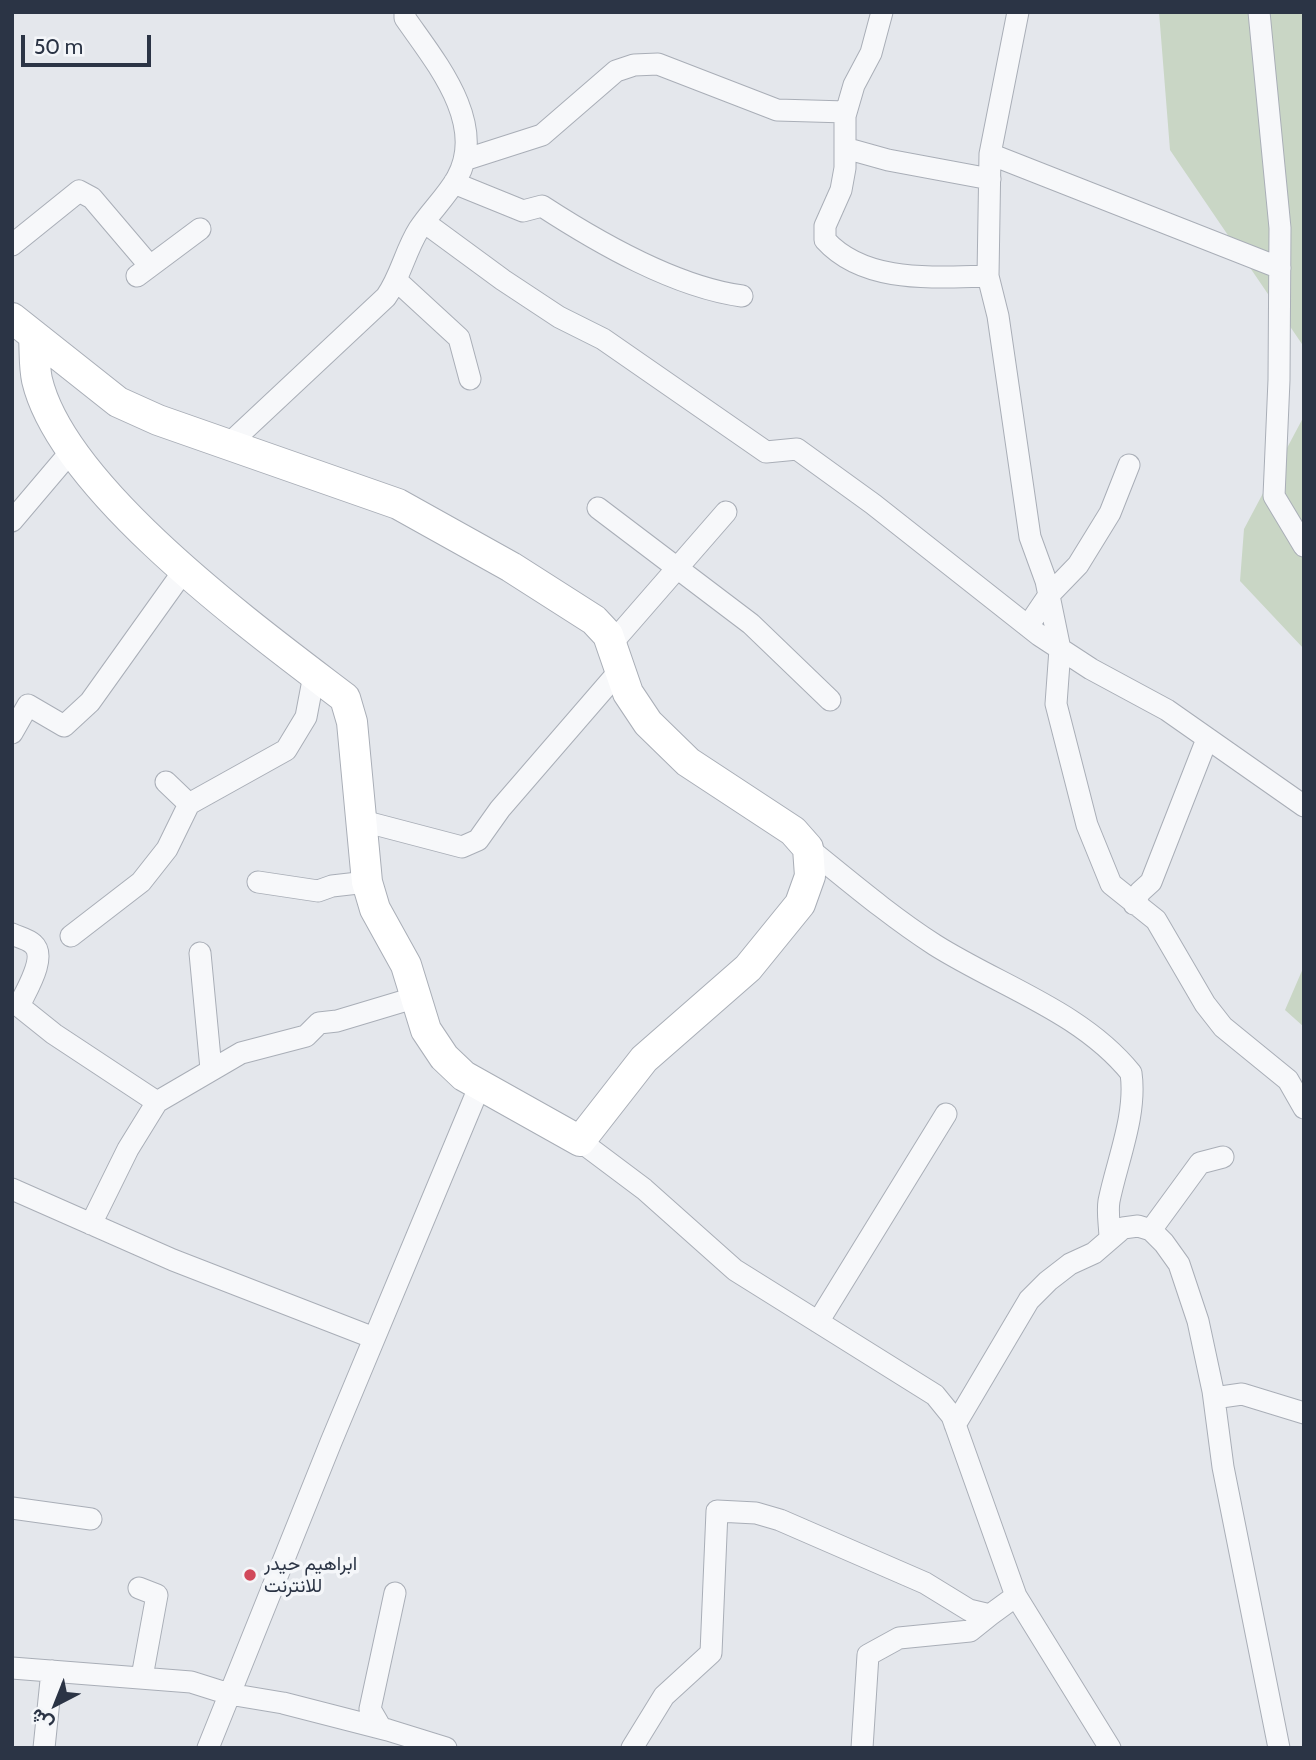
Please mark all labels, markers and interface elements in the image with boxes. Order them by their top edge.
scale bar [24,21,154,65]
text: 50 m [34,34,83,59]
place label: ابراهيم حيدر للانترنت [264,1553,357,1597]
marker: ابراهيم حيدر للانترنت [242,1567,258,1583]
north arrow [21,1669,91,1739]
text: ش [25,1704,58,1736]

